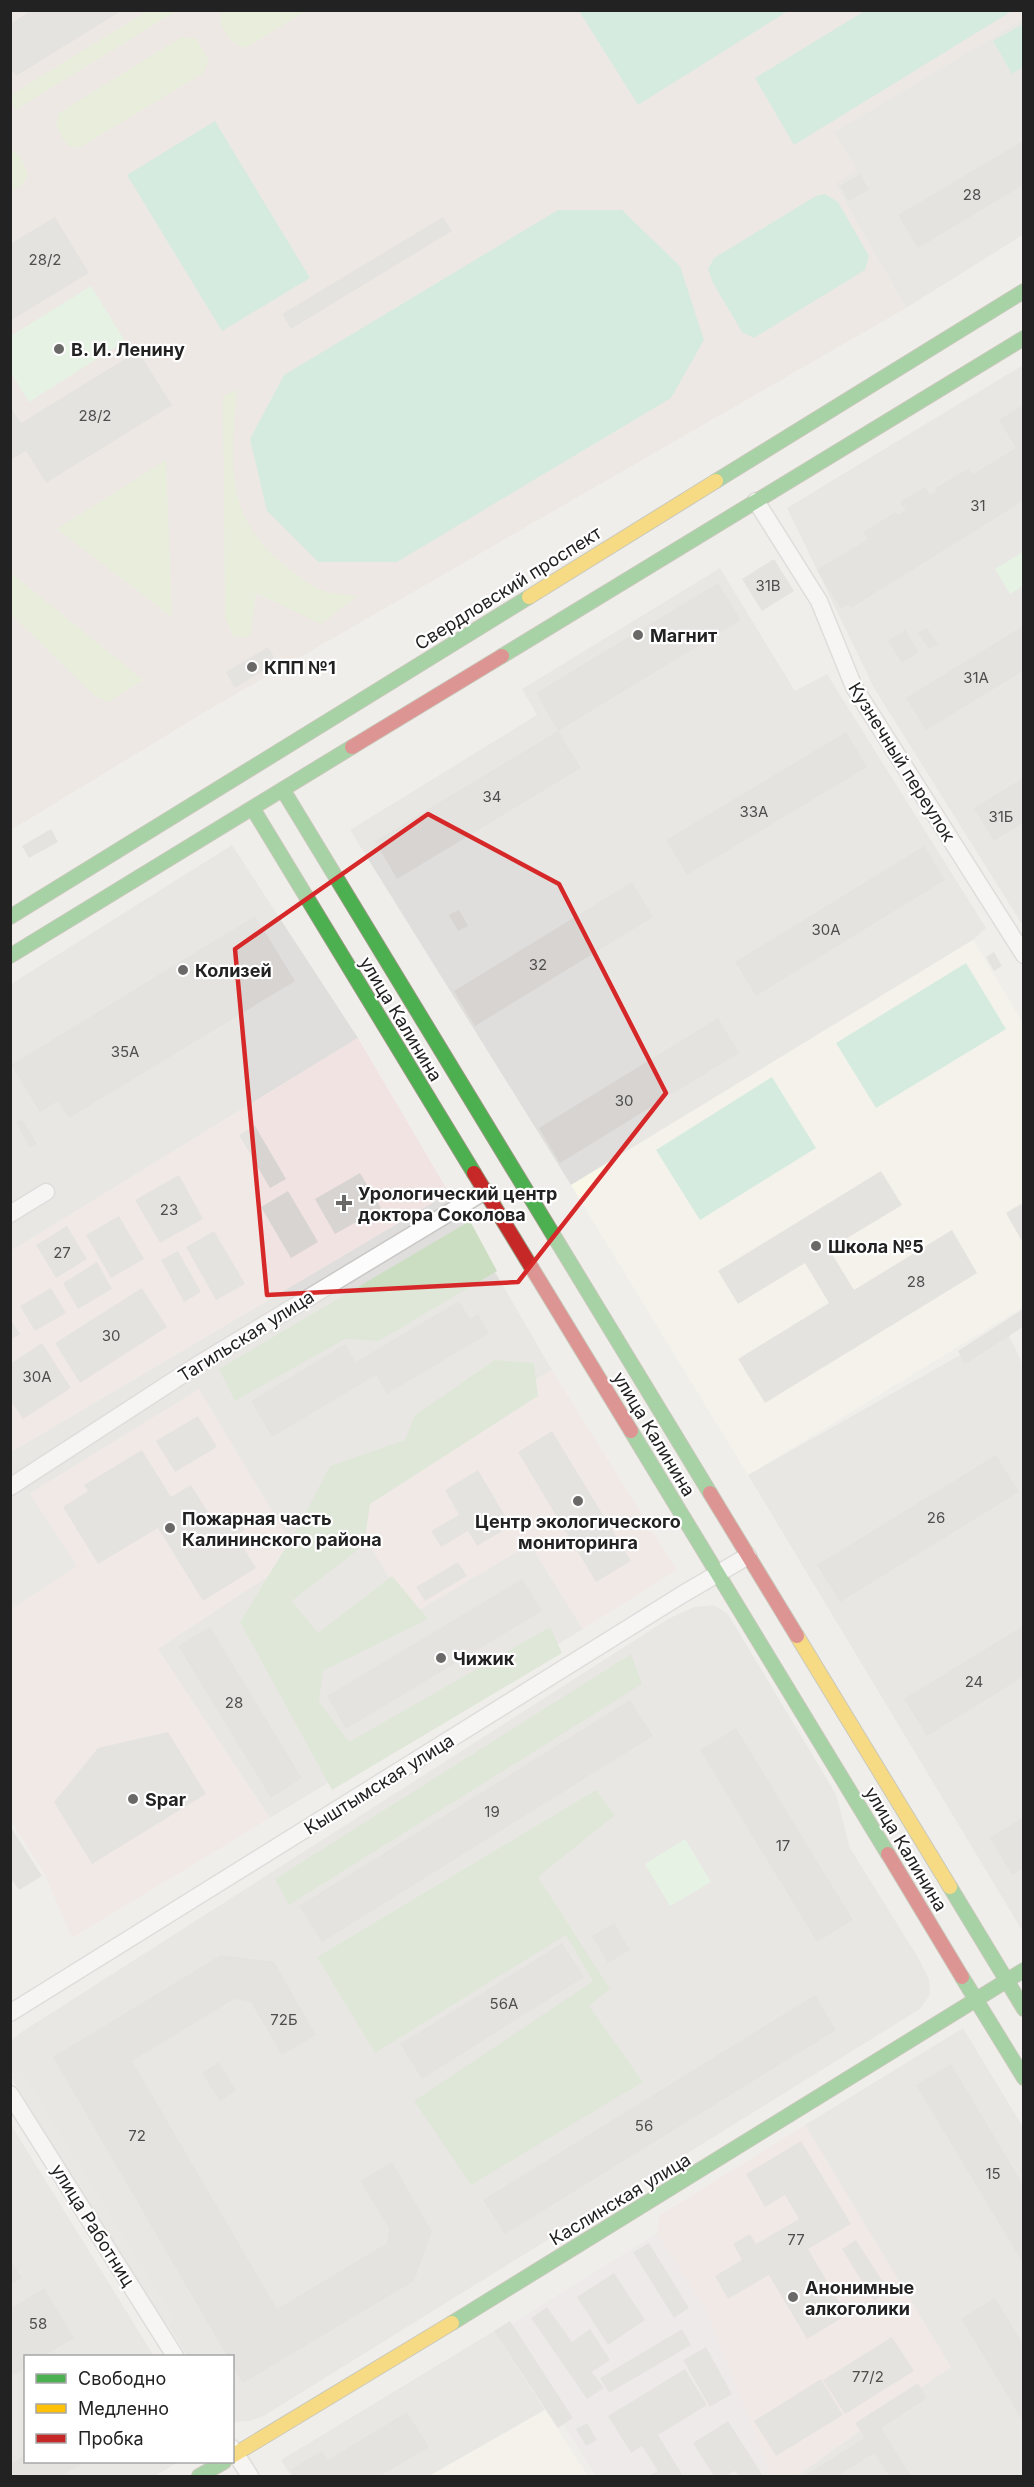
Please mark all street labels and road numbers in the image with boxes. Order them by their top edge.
street label: Свердловский проспект [411,522,606,654]
street label: Кузнечный переулок [844,679,960,846]
street label: улица Калинина [356,953,446,1085]
street label: Тагильская улица [174,1286,318,1386]
street label: улица Калинина [609,1368,699,1500]
street label: Кыштымская улица [300,1729,458,1839]
street label: улица Калинина [861,1783,951,1915]
street label: Каслинская улица [546,2149,694,2249]
street label: улица Работниц [47,2160,139,2290]

